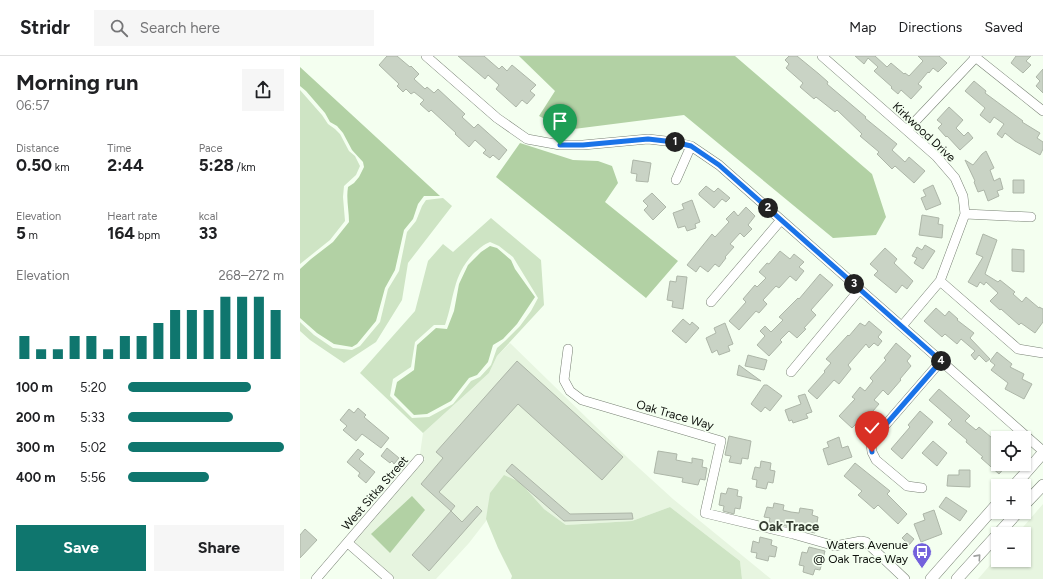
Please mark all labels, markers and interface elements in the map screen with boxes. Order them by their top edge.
search box [94,10,374,46]
text: Stridr [20,16,70,39]
icon: search [108,17,130,39]
text: Search here [140,19,220,37]
text: Map [849,19,877,36]
text: Directions [899,19,962,36]
text: Saved [984,19,1023,36]
text: Morning run [16,69,139,96]
button: share [242,69,284,111]
text: 06:57 [16,98,49,113]
street label: Kirkwood Drive [890,99,959,165]
pin [543,104,577,145]
icon: arrive [549,110,571,132]
pin: 1 [665,132,685,152]
text: 1 [673,135,677,148]
text: Distance [16,142,59,155]
text: Time [107,142,131,155]
text: Pace [199,142,222,155]
text: 0.50 [16,155,52,175]
text: 2:44 [107,155,144,175]
text: 5:28 [199,155,234,175]
text: km [52,161,70,174]
text: /km [234,161,256,174]
pin: 2 [758,198,778,218]
text: 2 [765,201,771,214]
text: Elevation [16,210,61,223]
text: Heart rate [107,210,157,223]
text: kcal [199,210,218,223]
text: 5 [16,223,26,243]
text: 164 [107,223,135,243]
text: 33 [199,223,218,243]
text: m [26,229,38,242]
text: bpm [135,229,160,242]
text: Elevation [16,268,69,283]
text: 268–272 m [218,268,284,283]
pin: 3 [844,274,864,294]
text: 3 [851,277,857,290]
pin: 4 [931,351,951,371]
text: 4 [938,354,944,367]
text: 100 m [16,380,53,395]
text: 5:20 [80,380,106,395]
street label: Oak Trace Way [635,397,716,433]
text: 200 m [16,410,55,425]
text: 5:33 [80,410,105,425]
pin [855,411,889,452]
icon: check [861,417,883,439]
map controls [991,431,1031,567]
button: locate [991,431,1031,471]
text: 300 m [16,440,55,455]
text: 5:02 [80,440,106,455]
street label: West Sitka Street [339,453,411,533]
text: 400 m [16,470,56,485]
text: 5:56 [80,470,106,485]
button: + [991,479,1031,519]
district label: Oak Trace [759,519,819,534]
button: Save [16,525,146,571]
button: Share [154,525,284,571]
button: − [991,527,1031,567]
place label: Waters Avenue @ Oak Trace Way [813,538,909,566]
bus stop icon: Waters Avenue @ Oak Trace Way [911,541,933,569]
one-way arrow [973,554,980,561]

